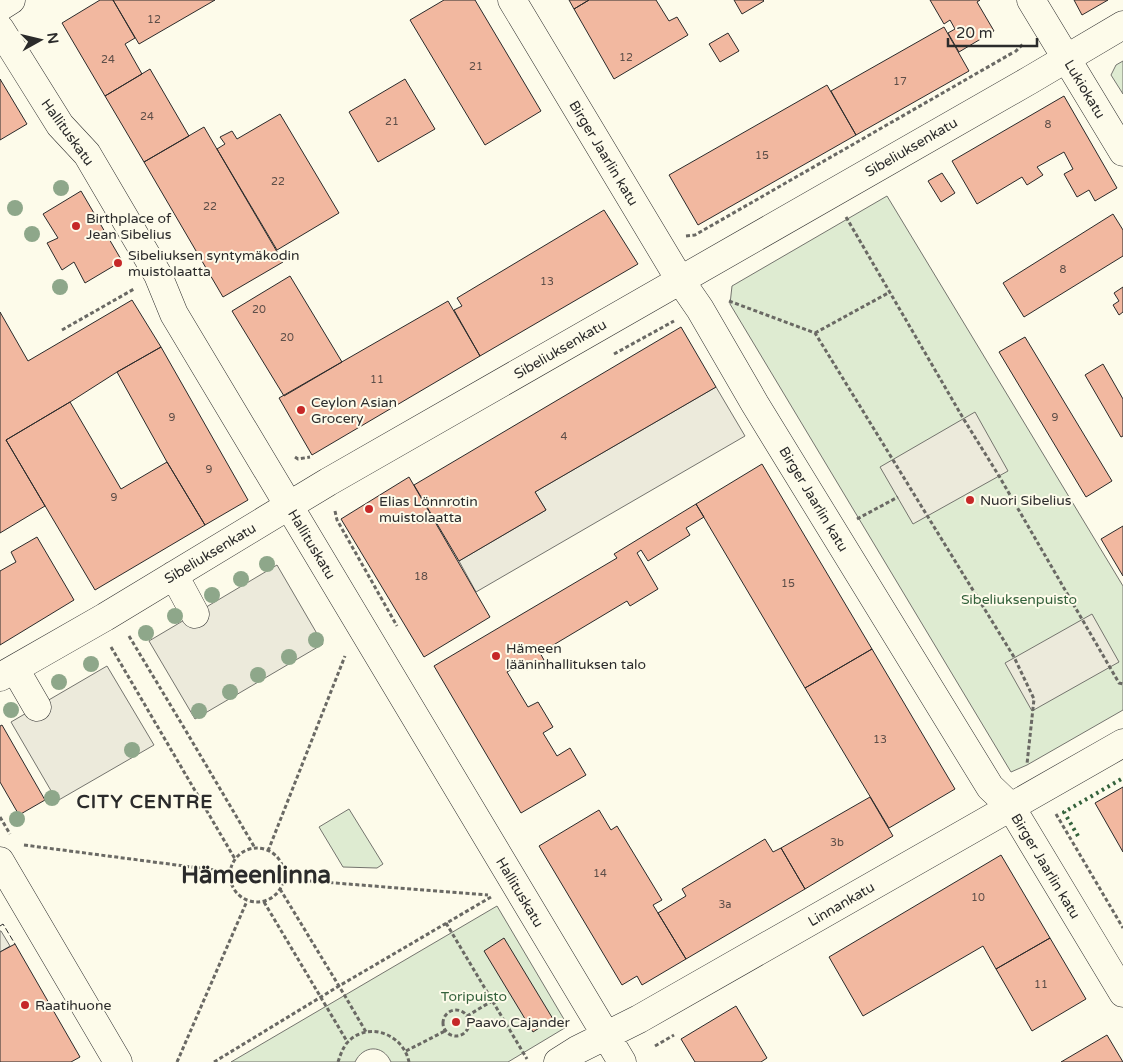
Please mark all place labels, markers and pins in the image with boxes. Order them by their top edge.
place label: Birthplace of Jean Sibelius [86,210,172,243]
marker: Birthplace of Jean Sibelius [70,220,82,232]
place label: Sibeliuksen syntymäkodin muistolaatta [128,247,300,280]
marker: Sibeliuksen syntymäkodin muistolaatta [112,257,124,269]
place label: Ceylon Asian Grocery [311,394,397,427]
marker: Ceylon Asian Grocery [295,404,307,416]
place label: Nuori Sibelius [980,492,1072,509]
place label: Elias Lönnrotin muistolaatta [379,493,478,526]
marker: Nuori Sibelius [964,494,976,506]
marker: Elias Lönnrotin muistolaatta [363,503,375,515]
place label: Hämeen lääninhallituksen talo [506,640,646,673]
marker: Hämeen lääninhallituksen talo [490,650,502,662]
place label: Raatihuone [35,997,111,1014]
marker: Raatihuone [19,999,31,1011]
place label: Paavo Cajander [466,1014,570,1031]
marker: Paavo Cajander [450,1016,462,1028]

